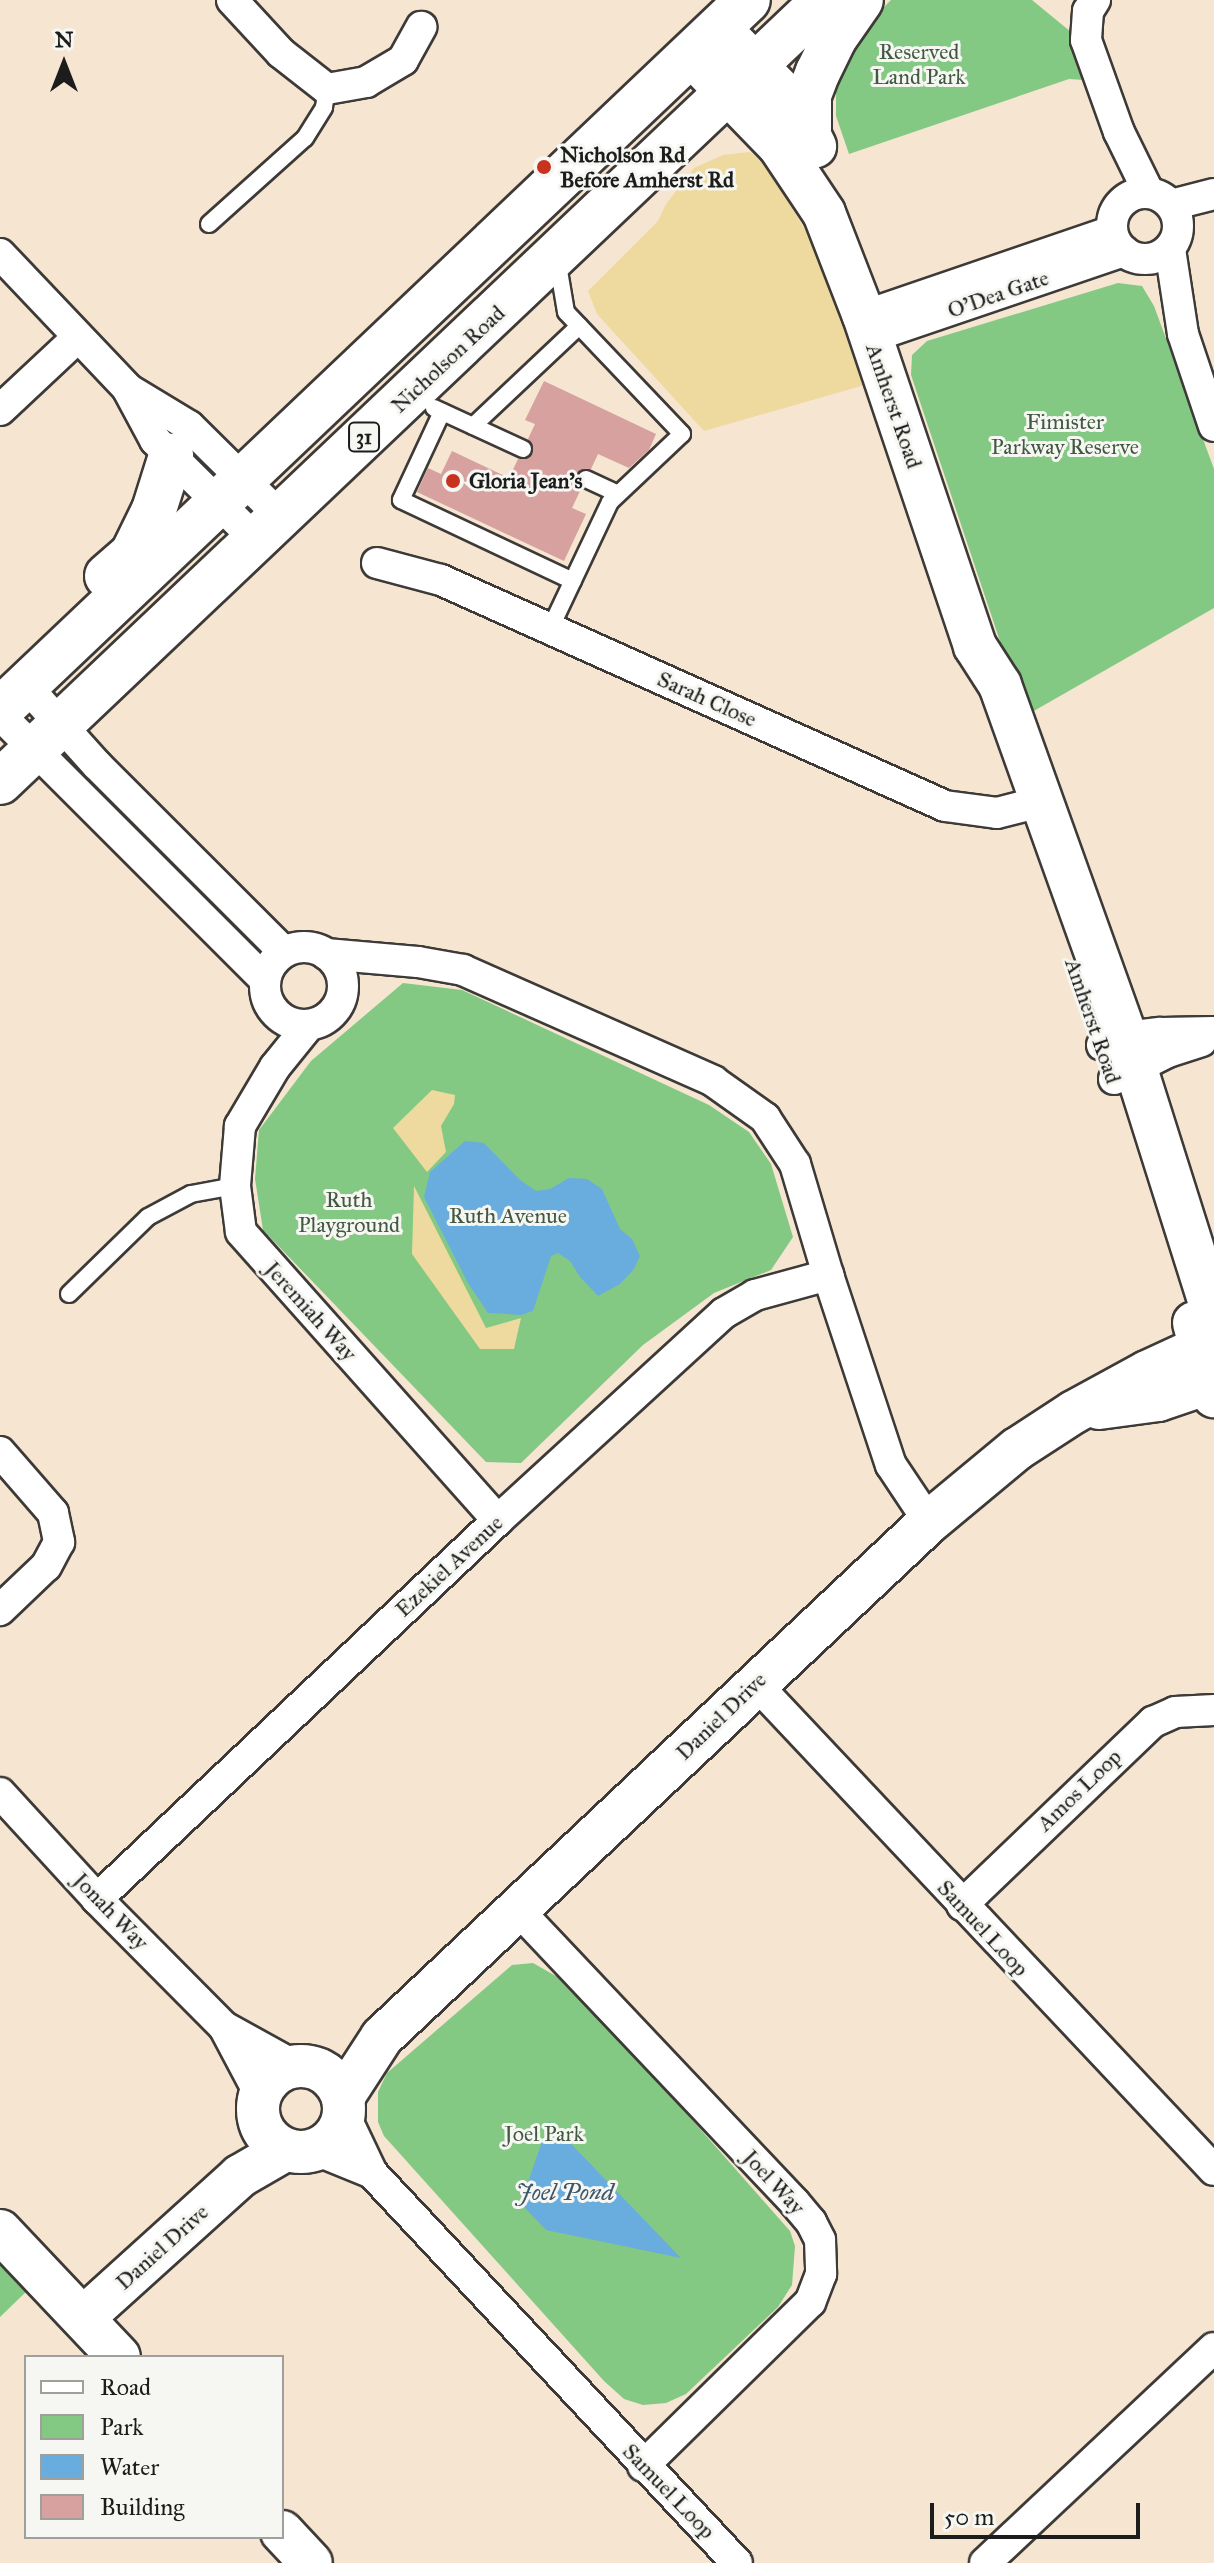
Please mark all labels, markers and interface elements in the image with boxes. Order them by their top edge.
north arrow [24,24,104,104]
text: N [55,26,73,53]
park label: Reserved Land Park [872,38,966,90]
place label: Nicholson Rd Before Amherst Rd [560,141,734,192]
marker: Nicholson Rd Before Amherst Rd [535,158,553,176]
street label: O'Dea Gate [944,264,1052,324]
street label: Nicholson Road [386,300,510,418]
street label: Amherst Road [860,340,928,472]
park label: Fimister Parkway Reserve [991,408,1139,460]
road number: 31 [348,421,380,453]
place label: Gloria Jean's [469,468,583,494]
marker: Gloria Jean's [444,472,462,490]
street label: Sarah Close [653,665,761,733]
street label: Amherst Road [1059,955,1127,1087]
park label: Ruth Playground [298,1186,400,1238]
park label: Ruth Avenue [449,1203,567,1229]
street label: Jeremiah Way [259,1256,363,1366]
street label: Ezekiel Avenue [390,1510,508,1622]
street label: Daniel Drive [670,1666,772,1766]
street label: Amos Loop [1031,1743,1127,1837]
street label: Jonah Way [68,1867,154,1955]
street label: Samuel Loop [932,1875,1034,1981]
park label: Joel Park [504,2121,584,2147]
street label: Joel Way [738,2144,810,2220]
water label: Joel Pond [516,2179,614,2207]
street label: Daniel Drive [110,2199,214,2295]
legend [24,2355,284,2539]
text: Road [100,2372,151,2402]
text: Park [100,2412,143,2442]
street label: Samuel Loop [617,2438,721,2544]
text: Water [100,2452,159,2482]
scale bar [934,2487,1144,2537]
text: Building [100,2492,185,2522]
text: 50 m [944,2502,994,2532]

